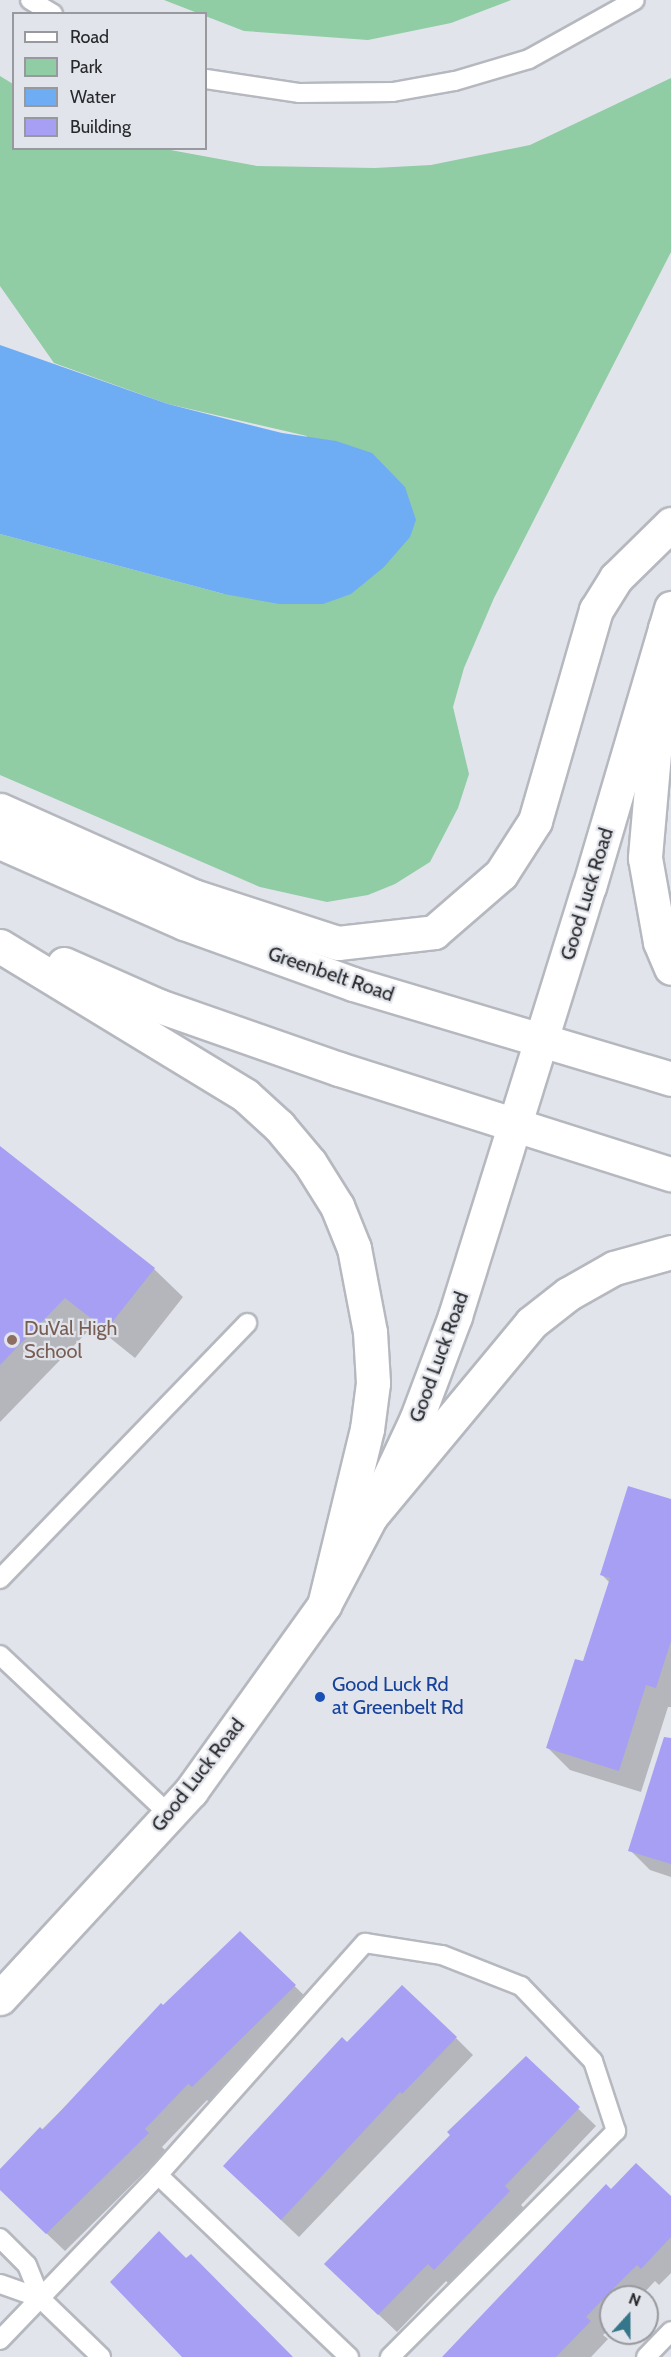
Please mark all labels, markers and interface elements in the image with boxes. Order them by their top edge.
legend [12,12,207,150]
text: Road [70,26,109,48]
text: Park [70,56,102,78]
text: Water [70,86,116,108]
text: Building [70,116,131,138]
street label: Good Luck Road [555,825,619,963]
street label: Greenbelt Road [265,941,397,1007]
street label: Good Luck Road [404,1288,474,1426]
place label: DuVal High School [24,1316,117,1363]
marker: DuVal High School [5,1333,19,1347]
place label: Good Luck Rd at Greenbelt Rd [332,1673,464,1720]
marker: Good Luck Rd at Greenbelt Rd [313,1690,327,1704]
street label: Good Luck Road [146,1714,250,1836]
north arrow [599,2285,659,2345]
text: N [626,2289,644,2310]

